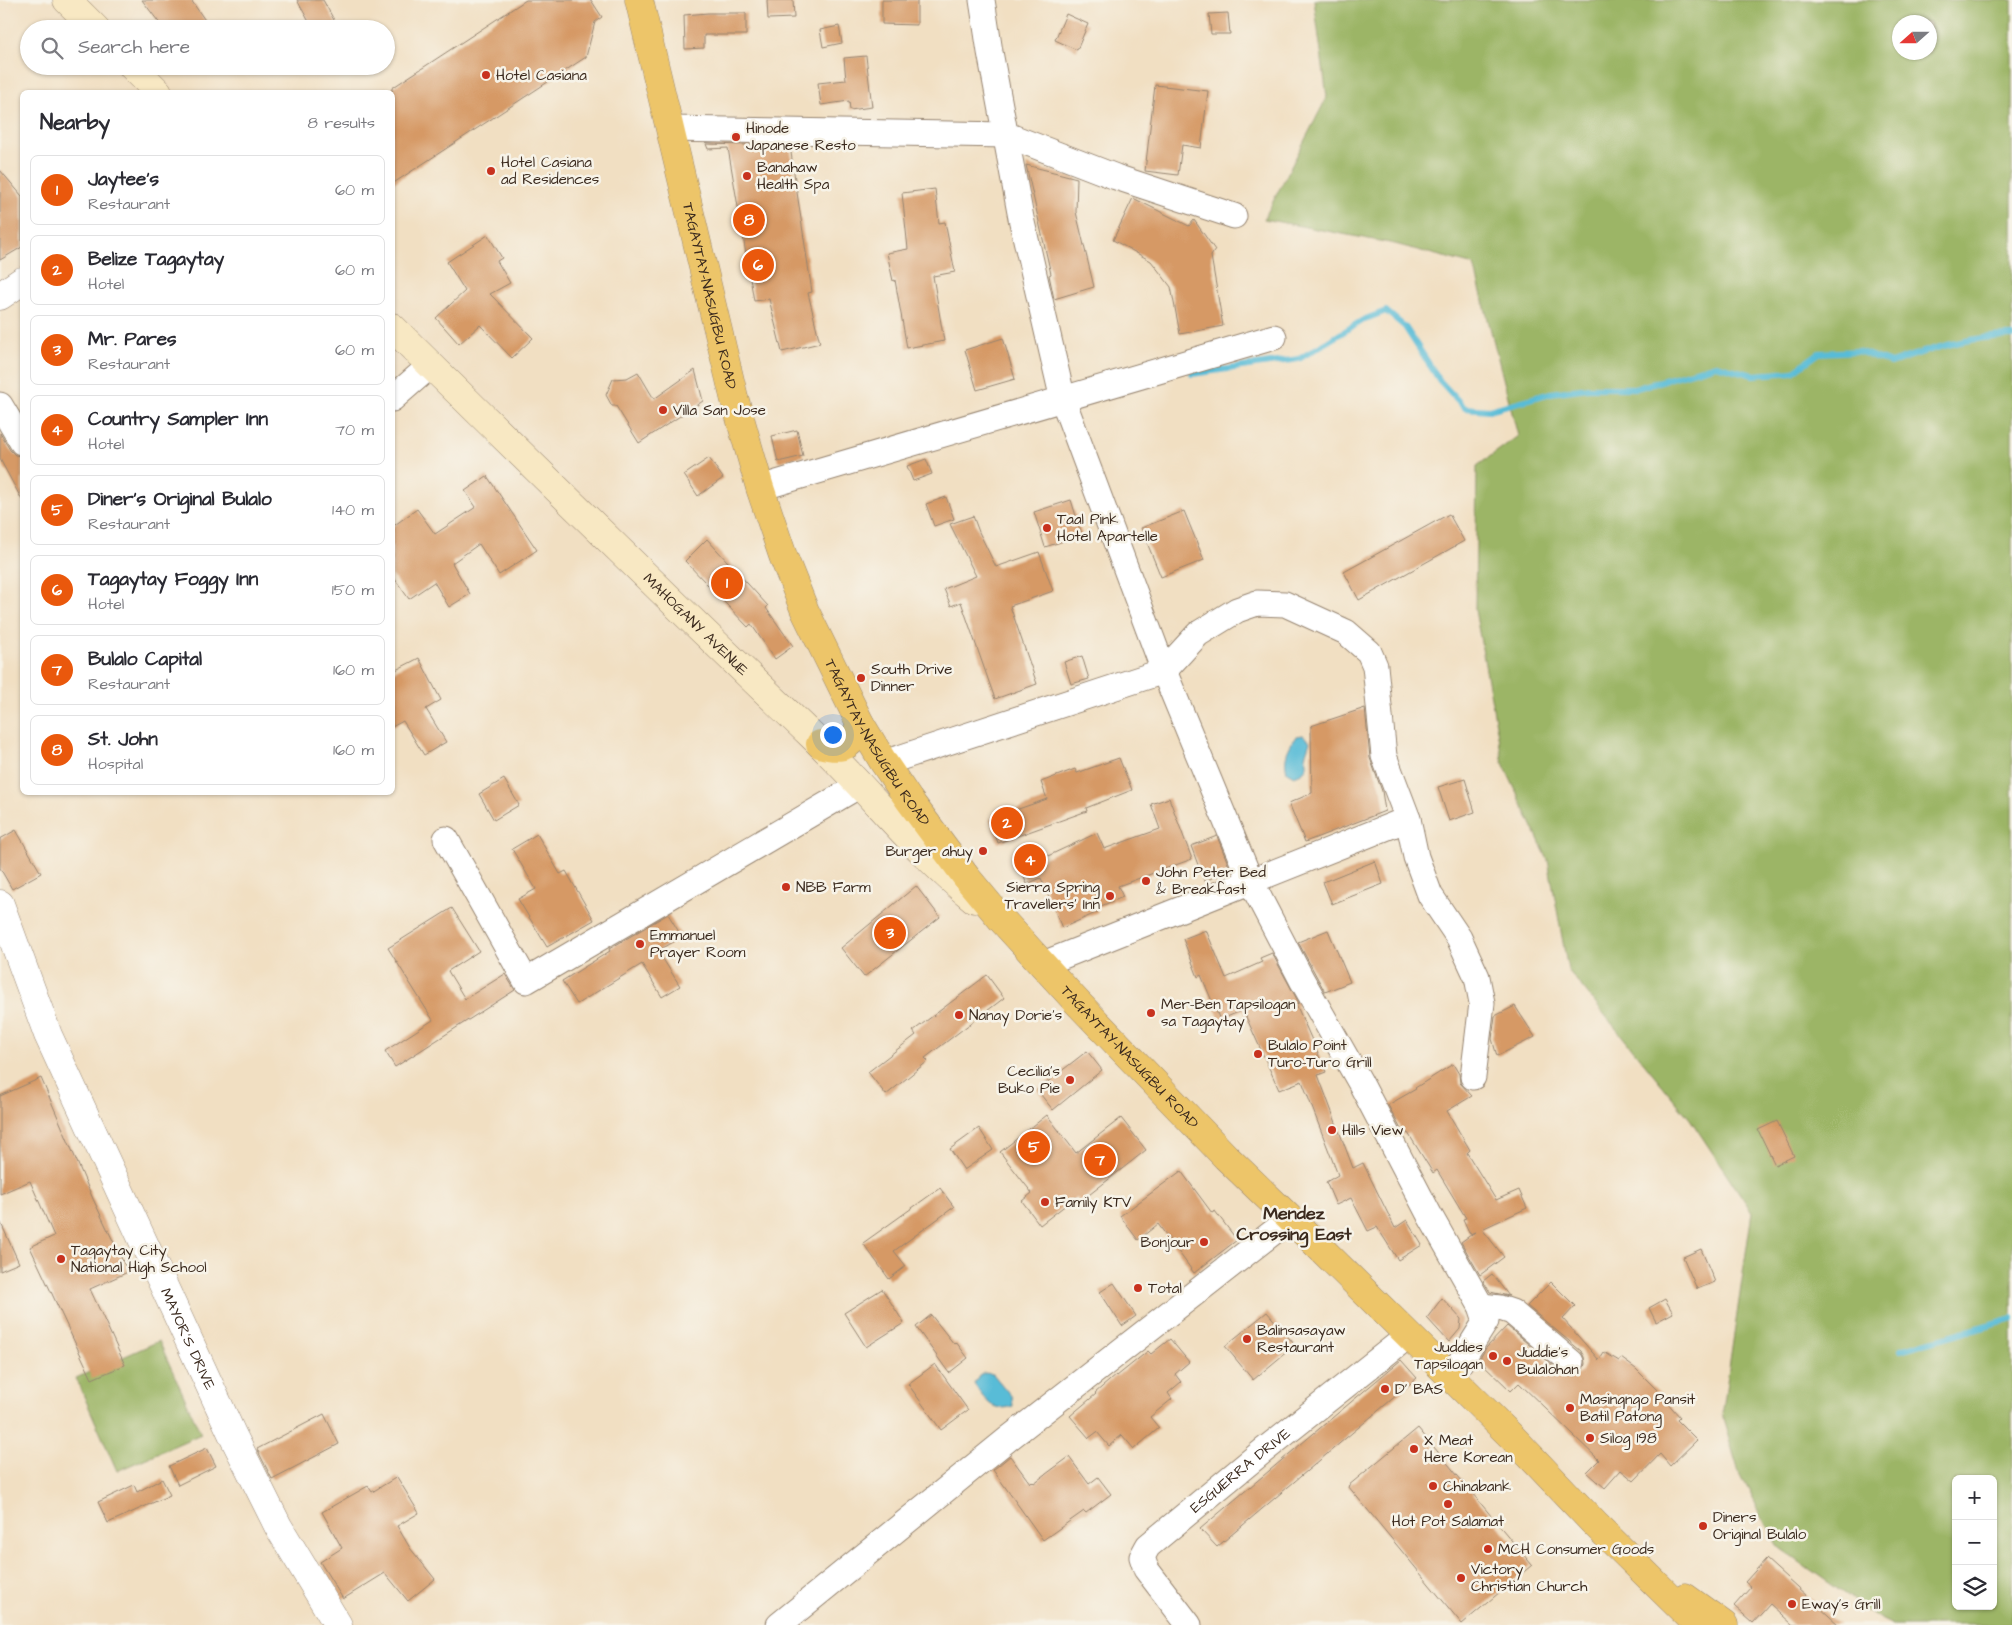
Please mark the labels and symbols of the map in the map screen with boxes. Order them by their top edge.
north arrow [1892,15,1937,60]
place label: Hotel Casiana [496,65,587,86]
marker: Hotel Casiana [480,69,492,81]
place label: Hinode Japanese Resto [746,118,856,156]
marker: Hinode Japanese Resto [730,131,742,143]
place label: Hotel Casiana ad Residences [501,152,600,190]
place label: Banahaw Health Spa [757,157,830,195]
marker: Hotel Casiana ad Residences [485,165,497,177]
marker: Banahaw Health Spa [741,170,753,182]
street label: TAGAYTAY-NASUGBU ROAD [677,200,742,392]
pin: 8 [733,201,765,239]
pin: 6 [742,246,774,284]
place label: Villa San Jose [673,400,766,421]
marker: Villa San Jose [657,404,669,416]
place label: Taal Pink Hotel Apartelle [1057,509,1158,547]
marker: Taal Pink Hotel Apartelle [1041,522,1053,534]
pin: 1 [711,564,743,602]
street label: MAHOGANY AVENUE [638,569,753,681]
street label: TAGAYTAY-NASUGBU ROAD [819,655,935,831]
place label: South Drive Dinner [871,659,952,697]
marker: South Drive Dinner [855,672,867,684]
your location [820,722,846,748]
pin: 2 [991,804,1023,842]
place label: Burger ahuy [885,841,973,863]
pin: 4 [1014,841,1046,879]
marker: Burger ahuy [977,845,989,857]
place label: John Peter Bed & Breakfast [1156,862,1266,900]
marker: John Peter Bed & Breakfast [1140,875,1152,887]
place label: NBB Farm [796,877,871,898]
place label: Sierra Spring Travellers' Inn [1005,877,1100,915]
marker: NBB Farm [780,881,792,893]
marker: Sierra Spring Travellers' Inn [1104,890,1116,902]
pin: 3 [874,914,906,952]
place label: Emmanuel Prayer Room [650,925,746,964]
marker: Emmanuel Prayer Room [634,938,646,950]
street label: TAGAYTAY-NASUGBU ROAD [1056,981,1203,1134]
place label: Mer-Ben Tapsilogan sa Tagaytay [1161,994,1296,1033]
place label: Nanay Dorie's [969,1005,1063,1027]
marker: Mer-Ben Tapsilogan sa Tagaytay [1145,1007,1157,1019]
marker: Nanay Dorie's [953,1009,965,1021]
place label: Bulalo Point Turo-Turo Grill [1268,1035,1372,1073]
marker: Bulalo Point Turo-Turo Grill [1252,1048,1264,1060]
place label: Cecilia's Buko Pie [998,1061,1060,1099]
marker: Cecilia's Buko Pie [1064,1074,1076,1086]
place label: Hills View [1342,1120,1404,1141]
marker: Hills View [1326,1124,1338,1136]
pin: 5 [1018,1128,1050,1166]
pin: 7 [1084,1141,1116,1179]
place label: Family KTV [1055,1192,1132,1214]
marker: Family KTV [1039,1196,1051,1208]
district label: Mendez Crossing East [1236,1201,1352,1248]
place label: Bonjour [1140,1232,1194,1253]
marker: Bonjour [1198,1236,1210,1248]
place label: Tagaytay City National High School [71,1240,207,1279]
marker: Tagaytay City National High School [55,1253,67,1265]
place label: Total [1148,1278,1182,1299]
marker: Total [1132,1282,1144,1294]
street label: MAYOR'S DRIVE [155,1285,220,1393]
place label: Balinsasayaw Restaurant [1257,1320,1346,1358]
marker: Balinsasayaw Restaurant [1241,1333,1253,1345]
place label: Juddies Tapsilogan [1414,1337,1483,1376]
place label: Juddie's Bulalohan [1517,1342,1579,1380]
marker: Juddies Tapsilogan [1487,1350,1499,1362]
marker: Juddie's Bulalohan [1501,1355,1513,1367]
place label: D' BAS [1395,1379,1443,1400]
marker: D' BAS [1379,1383,1391,1395]
place label: Masingngo Pansit Batil Patong [1580,1389,1695,1428]
marker: Masingngo Pansit Batil Patong [1564,1402,1576,1414]
street label: ESGUERRA DRIVE [1186,1423,1295,1518]
place label: Silog 198 [1600,1428,1657,1450]
place label: X Meat Here Korean [1424,1430,1513,1468]
marker: Silog 198 [1584,1432,1596,1444]
marker: X Meat Here Korean [1408,1443,1420,1455]
place label: Chinabank [1443,1476,1511,1497]
marker: Chinabank [1427,1480,1439,1492]
marker: Hot Pot Salamat [1442,1498,1454,1510]
place label: Diners Original Bulalo [1713,1507,1807,1546]
place label: Hot Pot Salamat [1392,1511,1504,1532]
marker: Diners Original Bulalo [1697,1520,1709,1532]
place label: MCH Consumer Goods [1498,1539,1655,1560]
marker: MCH Consumer Goods [1482,1543,1494,1555]
place label: Victory Christian Church [1471,1559,1588,1597]
marker: Victory Christian Church [1455,1572,1467,1584]
place label: Eway's Grill [1802,1594,1881,1616]
marker: Eway's Grill [1786,1598,1798,1610]

